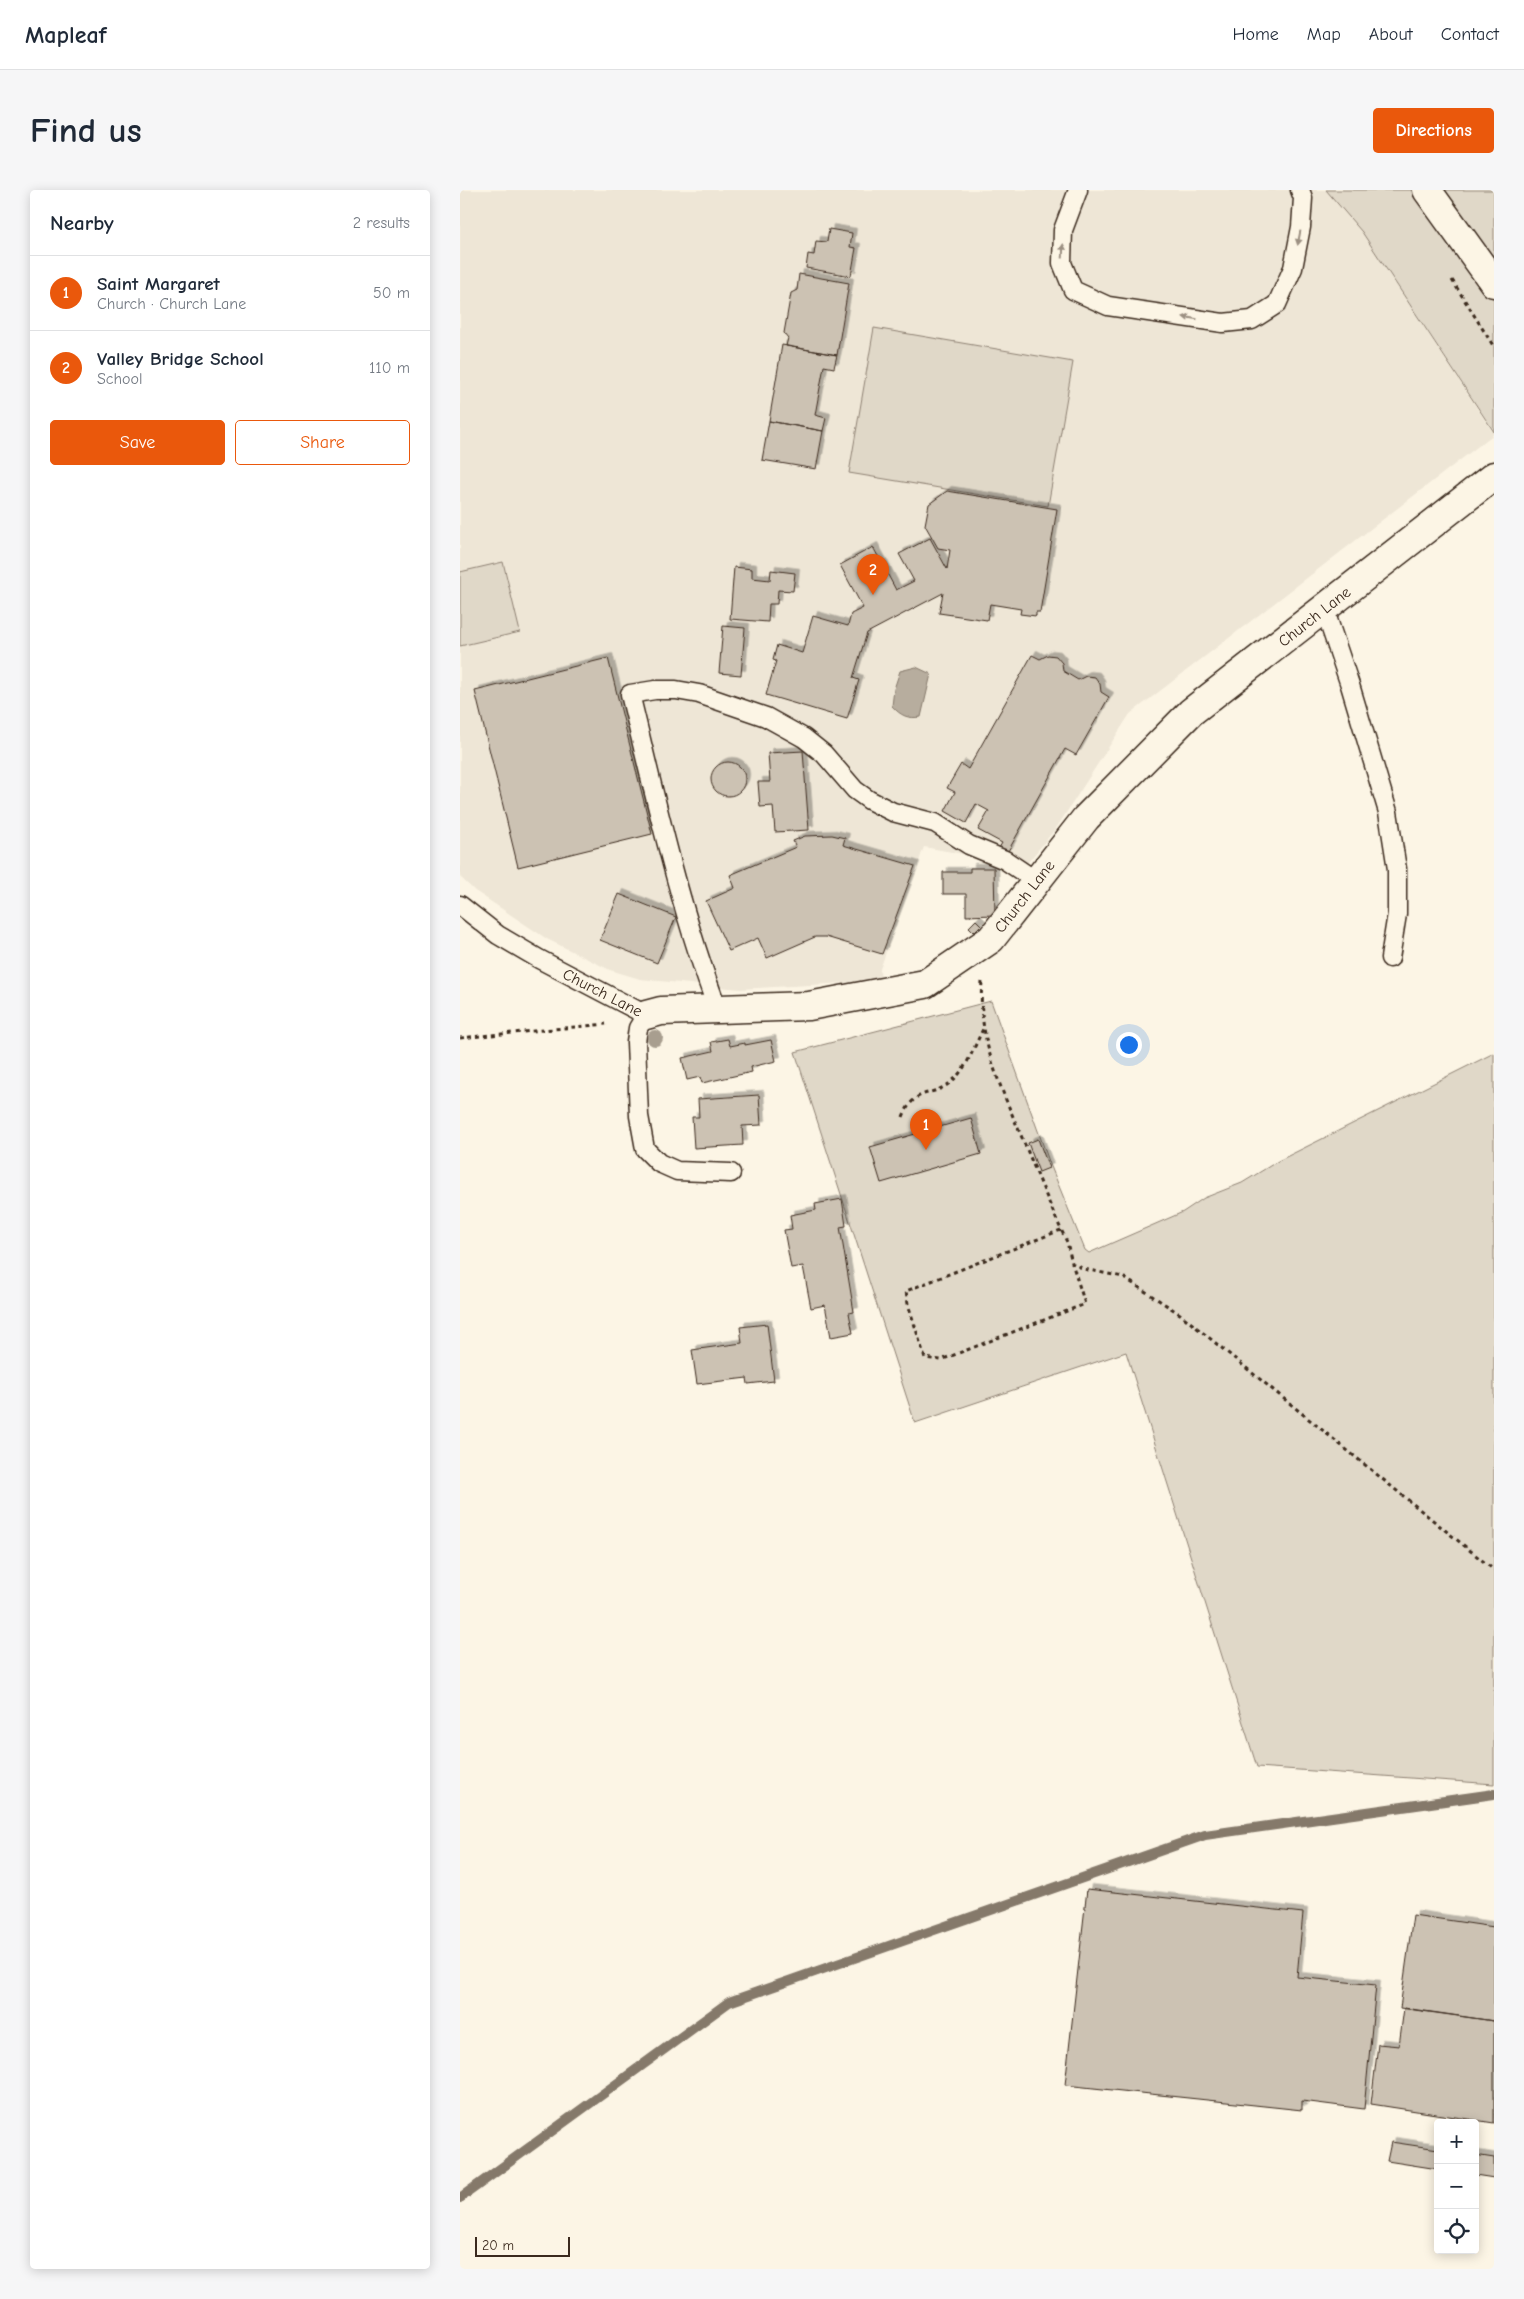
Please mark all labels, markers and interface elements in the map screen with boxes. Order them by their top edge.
text: Mapleaf [25,21,106,49]
text: Home [1232,24,1279,45]
text: Map [1307,24,1341,45]
text: About [1369,24,1413,45]
text: Contact [1441,24,1499,45]
button: Directions [1373,108,1494,153]
text: Find us [30,110,142,151]
text: Nearby [50,211,114,235]
text: 2 results [353,214,410,232]
one-way arrow [1295,230,1303,246]
one-way arrow [1059,242,1067,258]
text: Saint Margaret [97,273,220,295]
text: 1 [63,284,69,302]
text: 50 m [373,284,410,302]
text: Church · Church Lane [97,295,246,313]
one-way arrow [1181,314,1197,322]
text: Valley Bridge School [97,348,264,370]
text: 2 [62,359,70,377]
text: 110 m [369,359,410,377]
text: School [97,370,143,388]
button: Save [50,420,225,465]
button: Share [235,420,410,465]
pin: 2 [857,554,889,595]
street label: Church Lane [1275,583,1354,651]
street label: Church Lane [991,857,1059,936]
street label: Church Lane [560,965,645,1021]
your location [1116,1032,1142,1058]
pin: 1 [910,1109,942,1150]
map controls [1434,2119,1479,2254]
button: + [1434,2119,1479,2164]
button: − [1434,2164,1479,2209]
button: locate [1434,2209,1479,2254]
scale bar [475,2234,570,2257]
text: 20 m [482,2237,514,2254]

